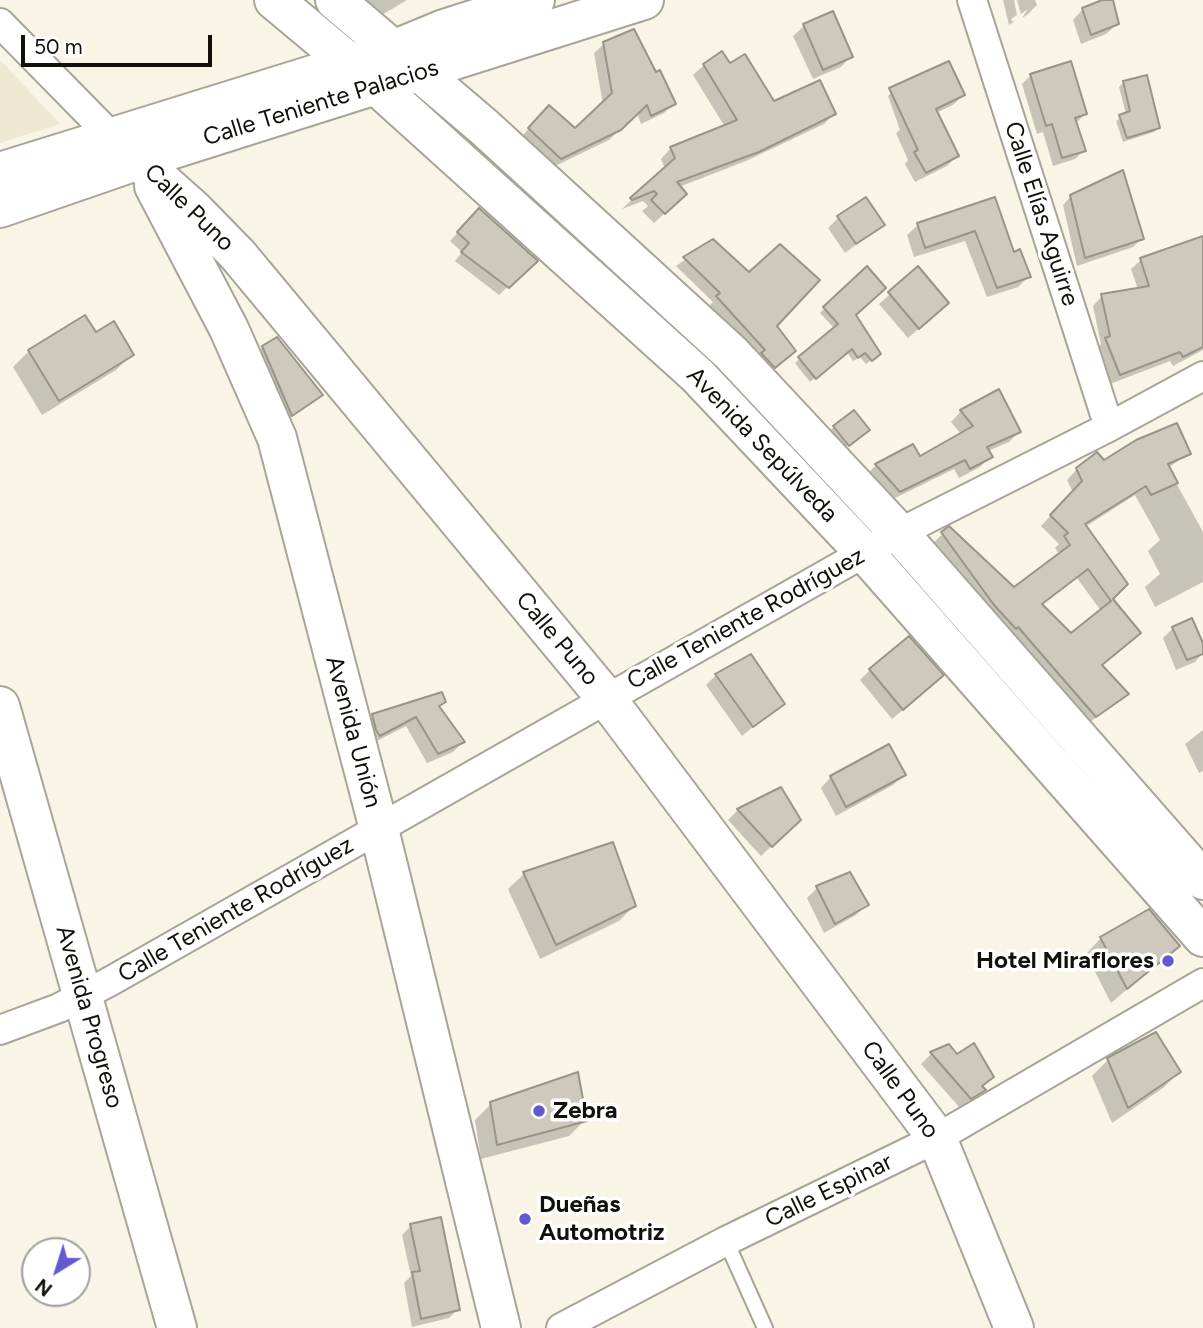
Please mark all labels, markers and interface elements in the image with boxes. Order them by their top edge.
scale bar [24,21,215,65]
text: 50 m [34,34,83,59]
street label: Calle Teniente Palacios [200,53,442,153]
street label: Calle Elías Aguirre [998,118,1084,310]
street label: Calle Puno [138,158,240,258]
street label: Avenida Sepúlveda [681,361,843,529]
street label: Calle Teniente Rodríguez [622,542,870,696]
street label: Calle Puno [509,586,605,692]
street label: Avenida Unión [319,653,387,811]
street label: Calle Teniente Rodríguez [113,831,359,989]
street label: Avenida Progreso [49,922,129,1112]
place label: Hotel Miraflores [976,947,1154,975]
marker: Hotel Miraflores [1160,953,1176,969]
street label: Calle Puno [855,1036,945,1144]
place label: Zebra [553,1097,618,1125]
marker: Zebra [531,1103,547,1119]
street label: Calle Espinar [761,1148,897,1234]
place label: Dueñas Automotriz [539,1191,664,1247]
marker: Dueñas Automotriz [517,1211,533,1227]
north arrow [21,1237,91,1307]
text: N [31,1274,57,1301]

